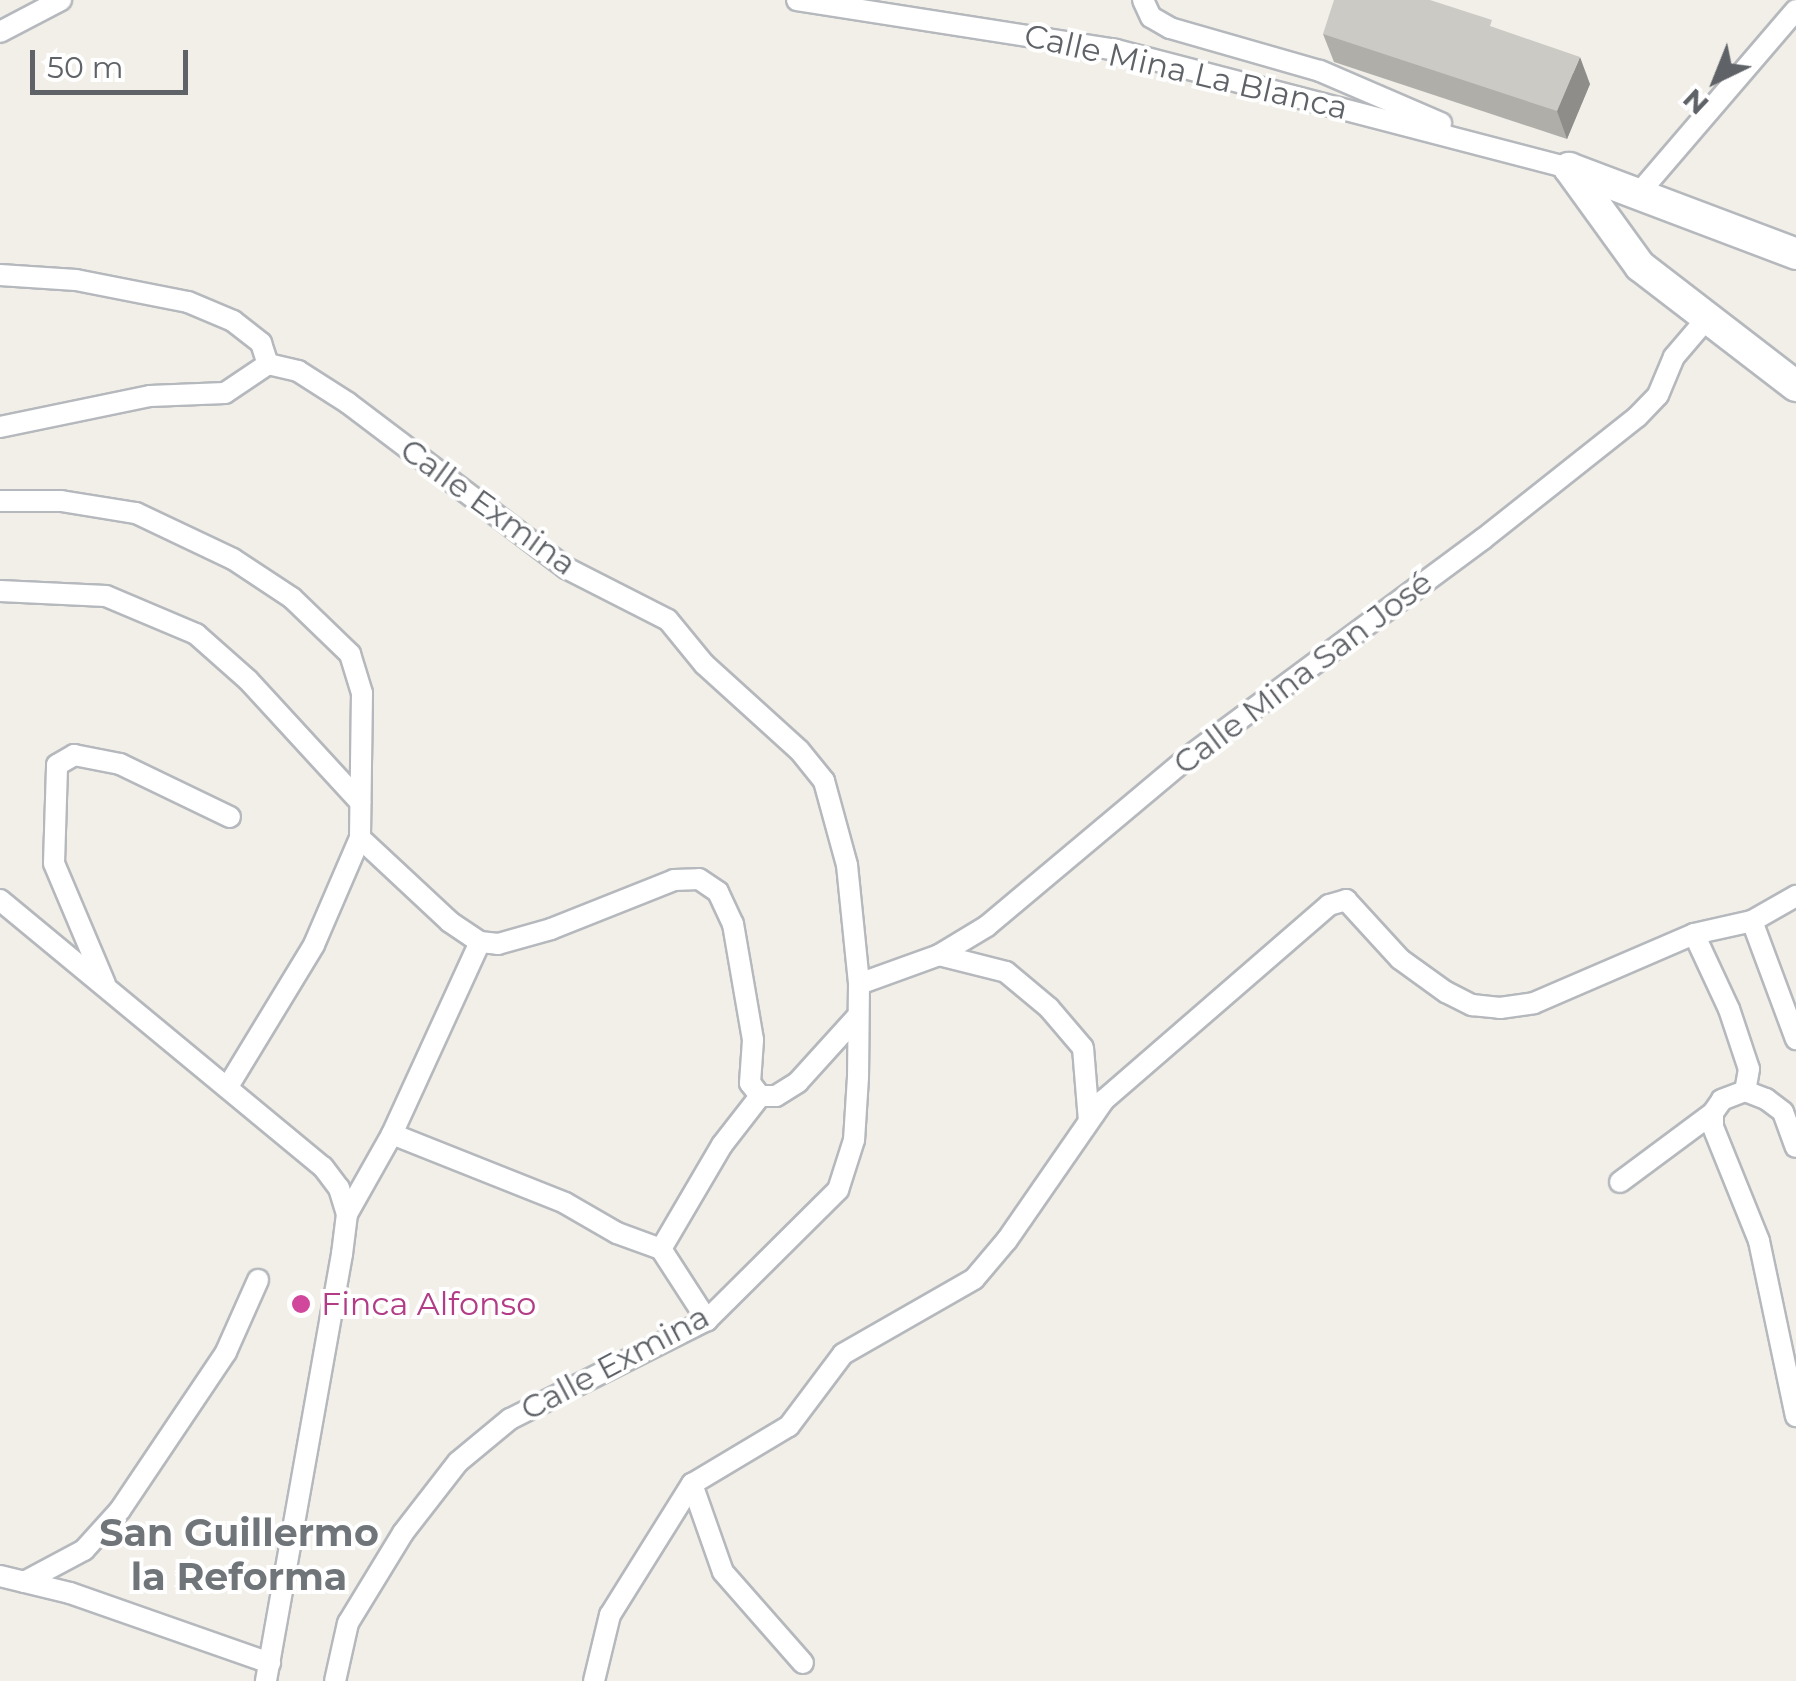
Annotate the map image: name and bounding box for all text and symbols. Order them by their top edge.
street label: Calle Mina La Blanca [1021,16,1351,128]
scale bar [35,30,192,92]
north arrow [1666,30,1766,130]
text: 50 m [47,49,124,86]
text: N [1676,82,1715,122]
street label: Calle Exmina [393,431,583,583]
street label: Calle Mina San José [1166,563,1440,783]
place label: Finca Alfonso [321,1285,536,1323]
marker: Finca Alfonso [290,1293,312,1315]
street label: Calle Exmina [514,1297,716,1429]
district label: San Guillermo la Reforma [99,1510,379,1600]

